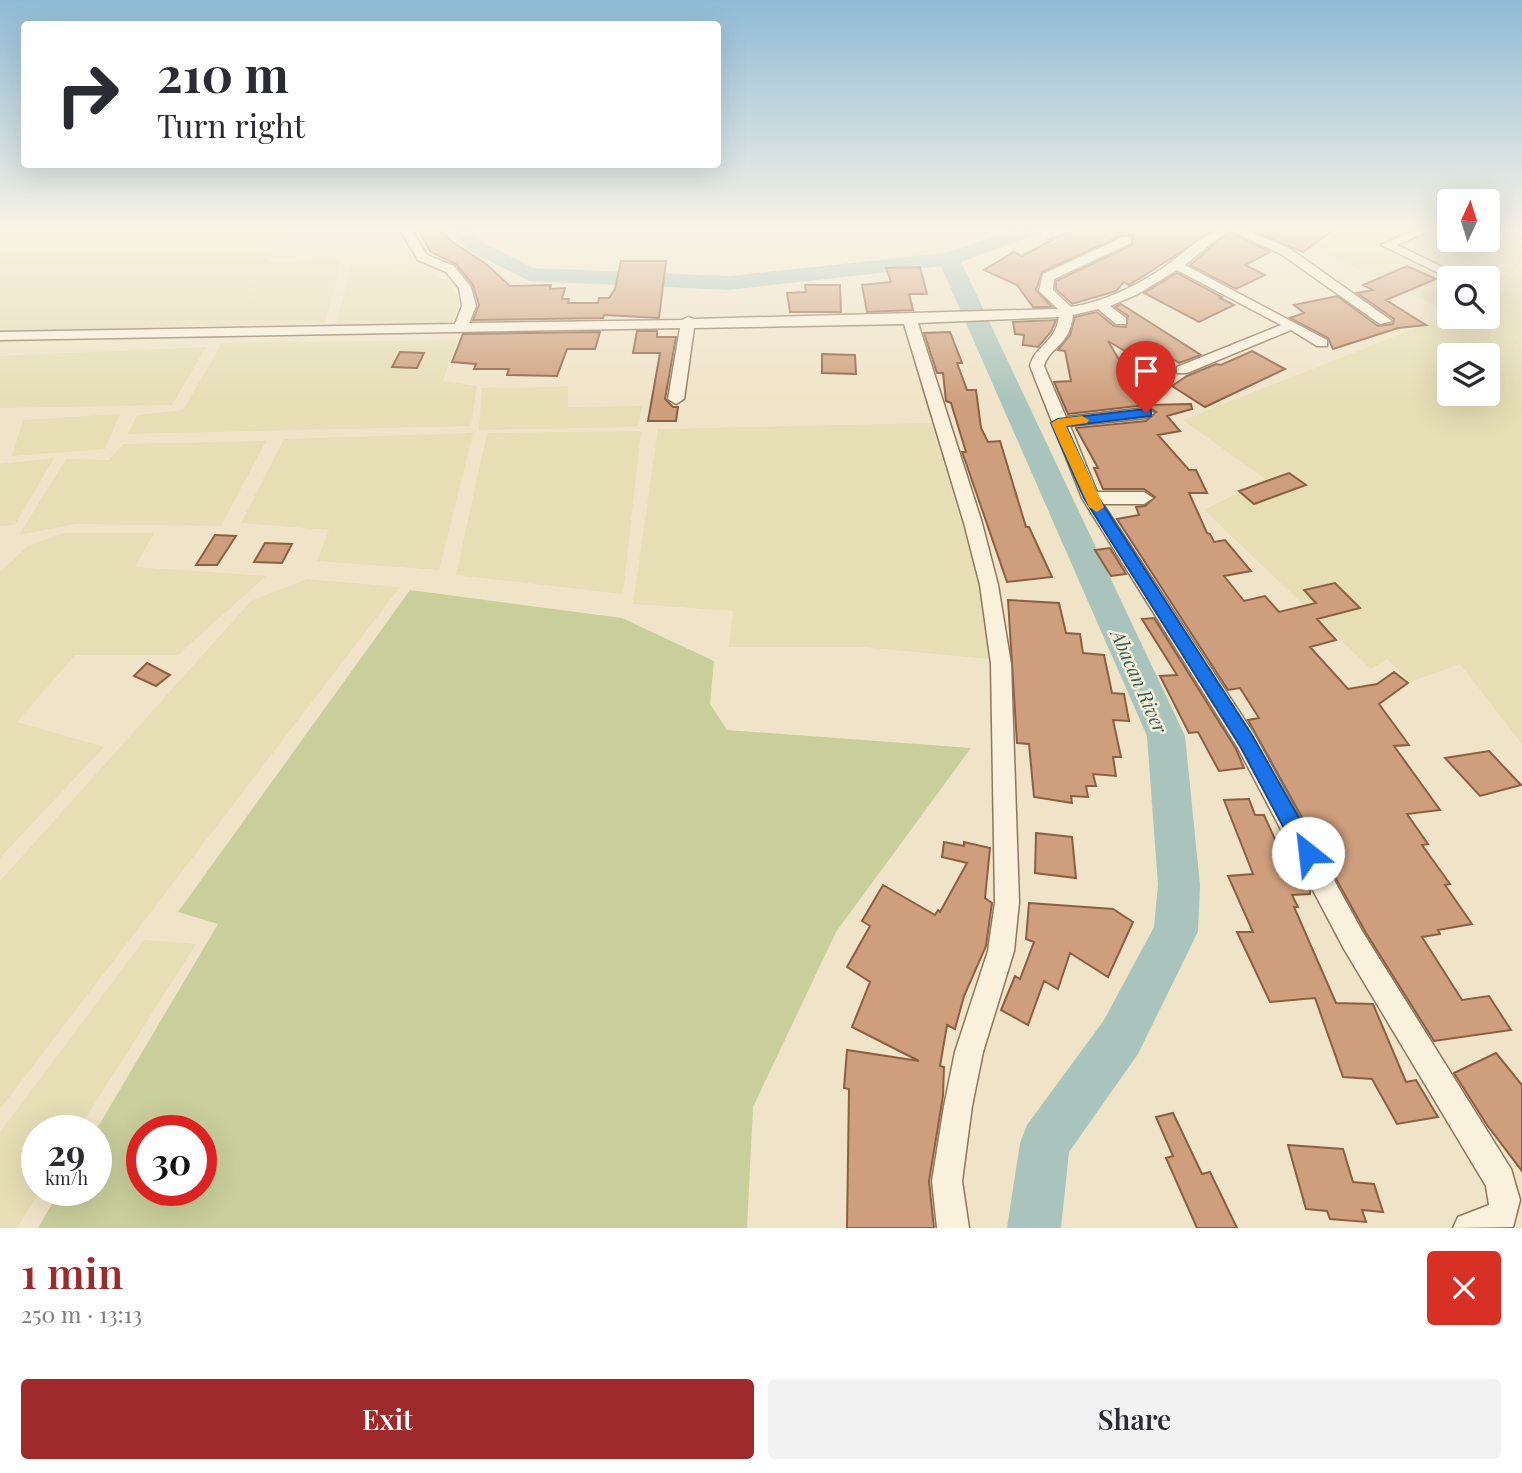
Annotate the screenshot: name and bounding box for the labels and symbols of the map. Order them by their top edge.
north arrow [1437,189,1500,252]
pin [1116,341,1176,413]
water label: Abacan River [1105,624,1175,737]
position arrow [1271,816,1345,890]
speed limit sign: 30 [126,1115,217,1206]

